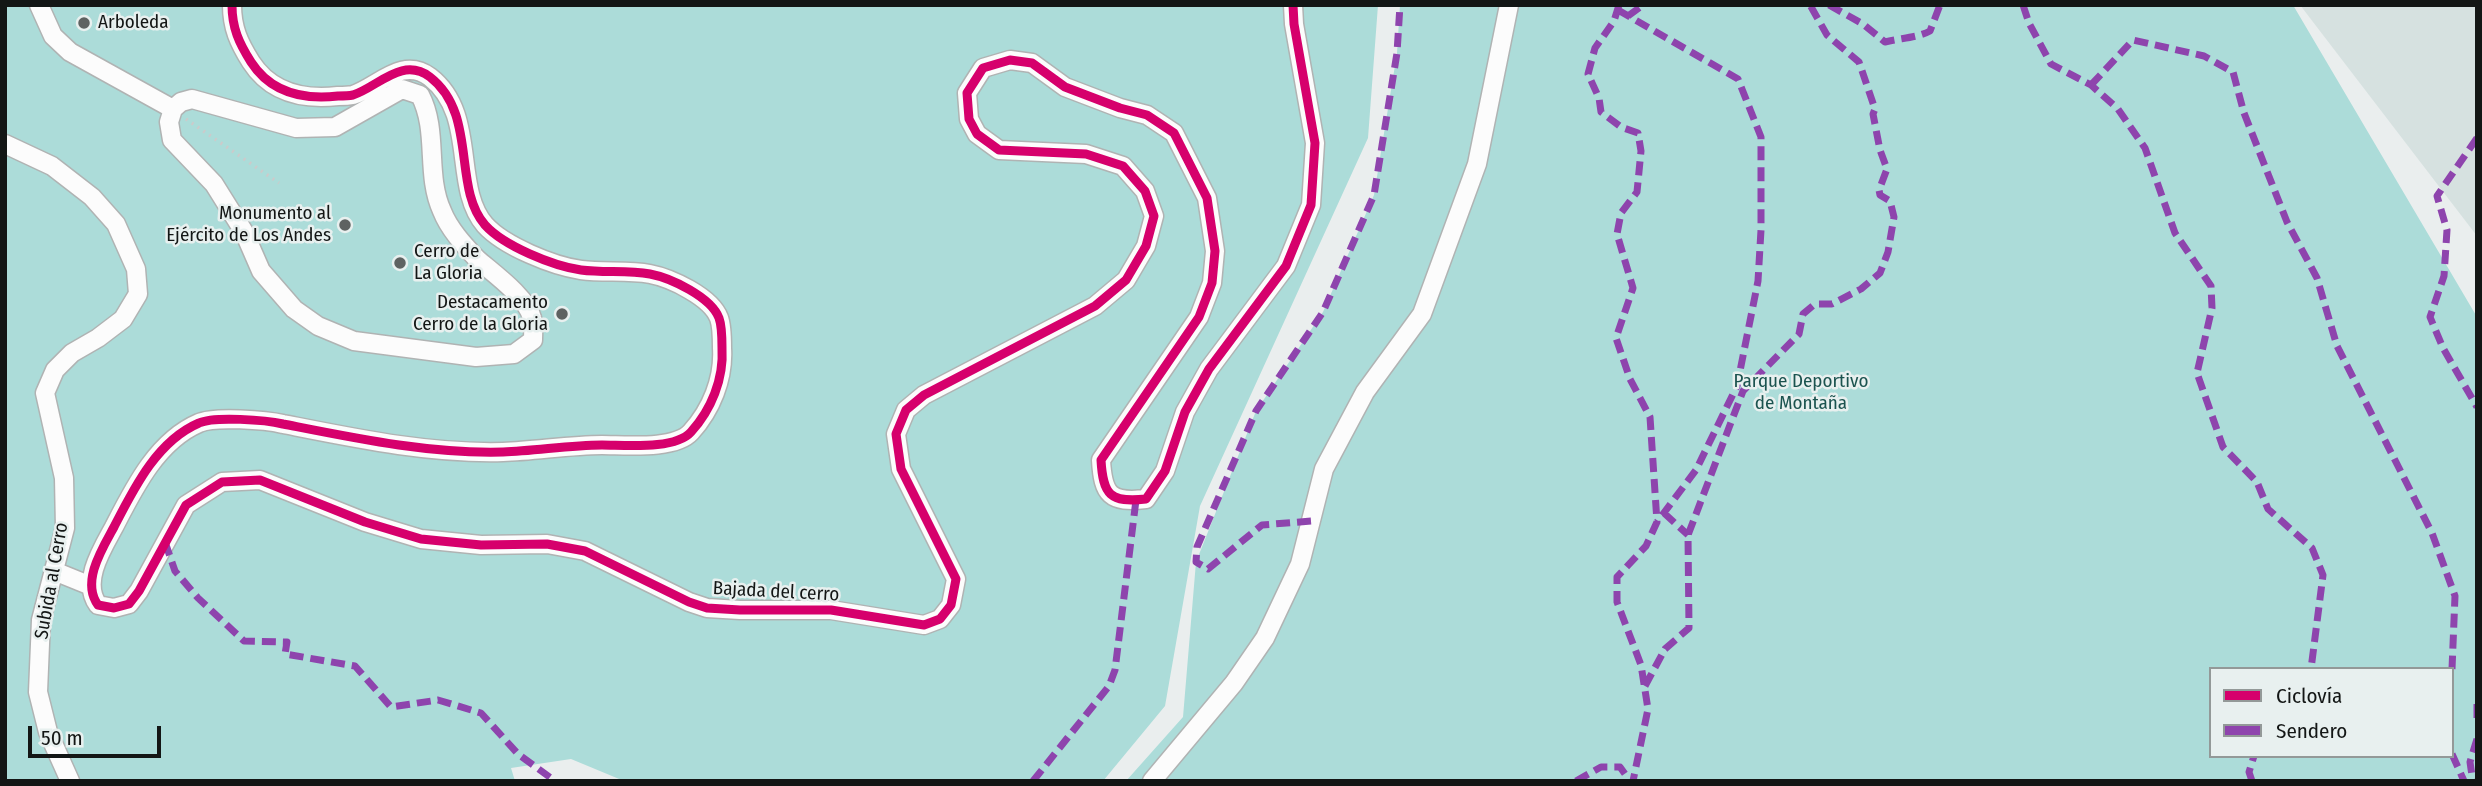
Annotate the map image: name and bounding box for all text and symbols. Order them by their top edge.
place label: Arboleda [98,12,169,34]
marker: Arboleda [76,15,92,31]
place label: Monumento al Ejército de Los Andes [166,203,331,247]
marker: Monumento al Ejército de Los Andes [337,217,353,233]
place label: Cerro de La Gloria [414,241,483,285]
marker: Cerro de La Gloria [392,255,408,271]
place label: Destacamento Cerro de la Gloria [413,292,548,336]
marker: Destacamento Cerro de la Gloria [554,306,570,322]
park label: Parque Deportivo de Montaña [1734,371,1868,415]
street label: Subida al Cerro [31,521,73,641]
street label: Bajada del cerro [712,577,840,607]
legend [2209,667,2454,758]
text: Ciclovía [2276,683,2342,709]
scale bar [32,712,164,756]
text: Sendero [2276,718,2347,744]
text: 50 m [41,725,83,751]

